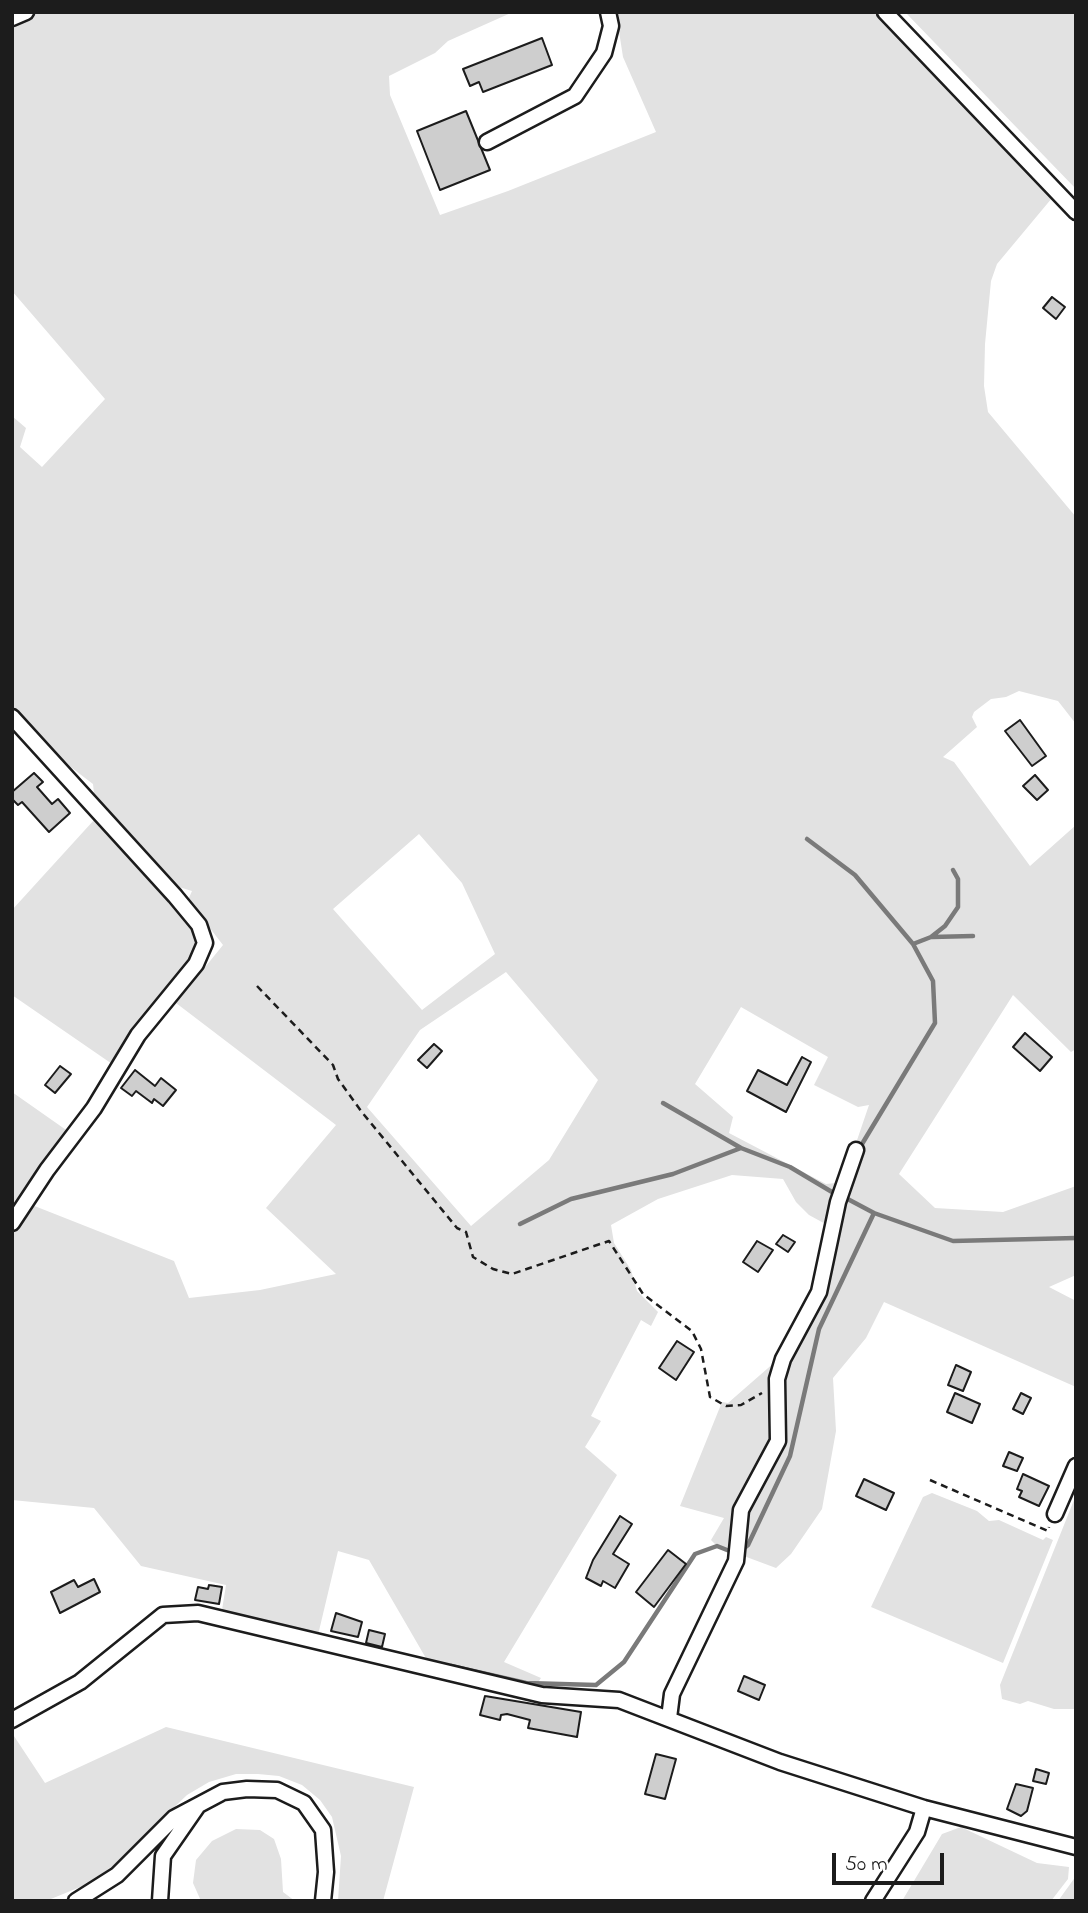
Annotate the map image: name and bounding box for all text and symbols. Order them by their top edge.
scale bar [836,1840,948,1884]
text: 50 m [845,1850,888,1880]

